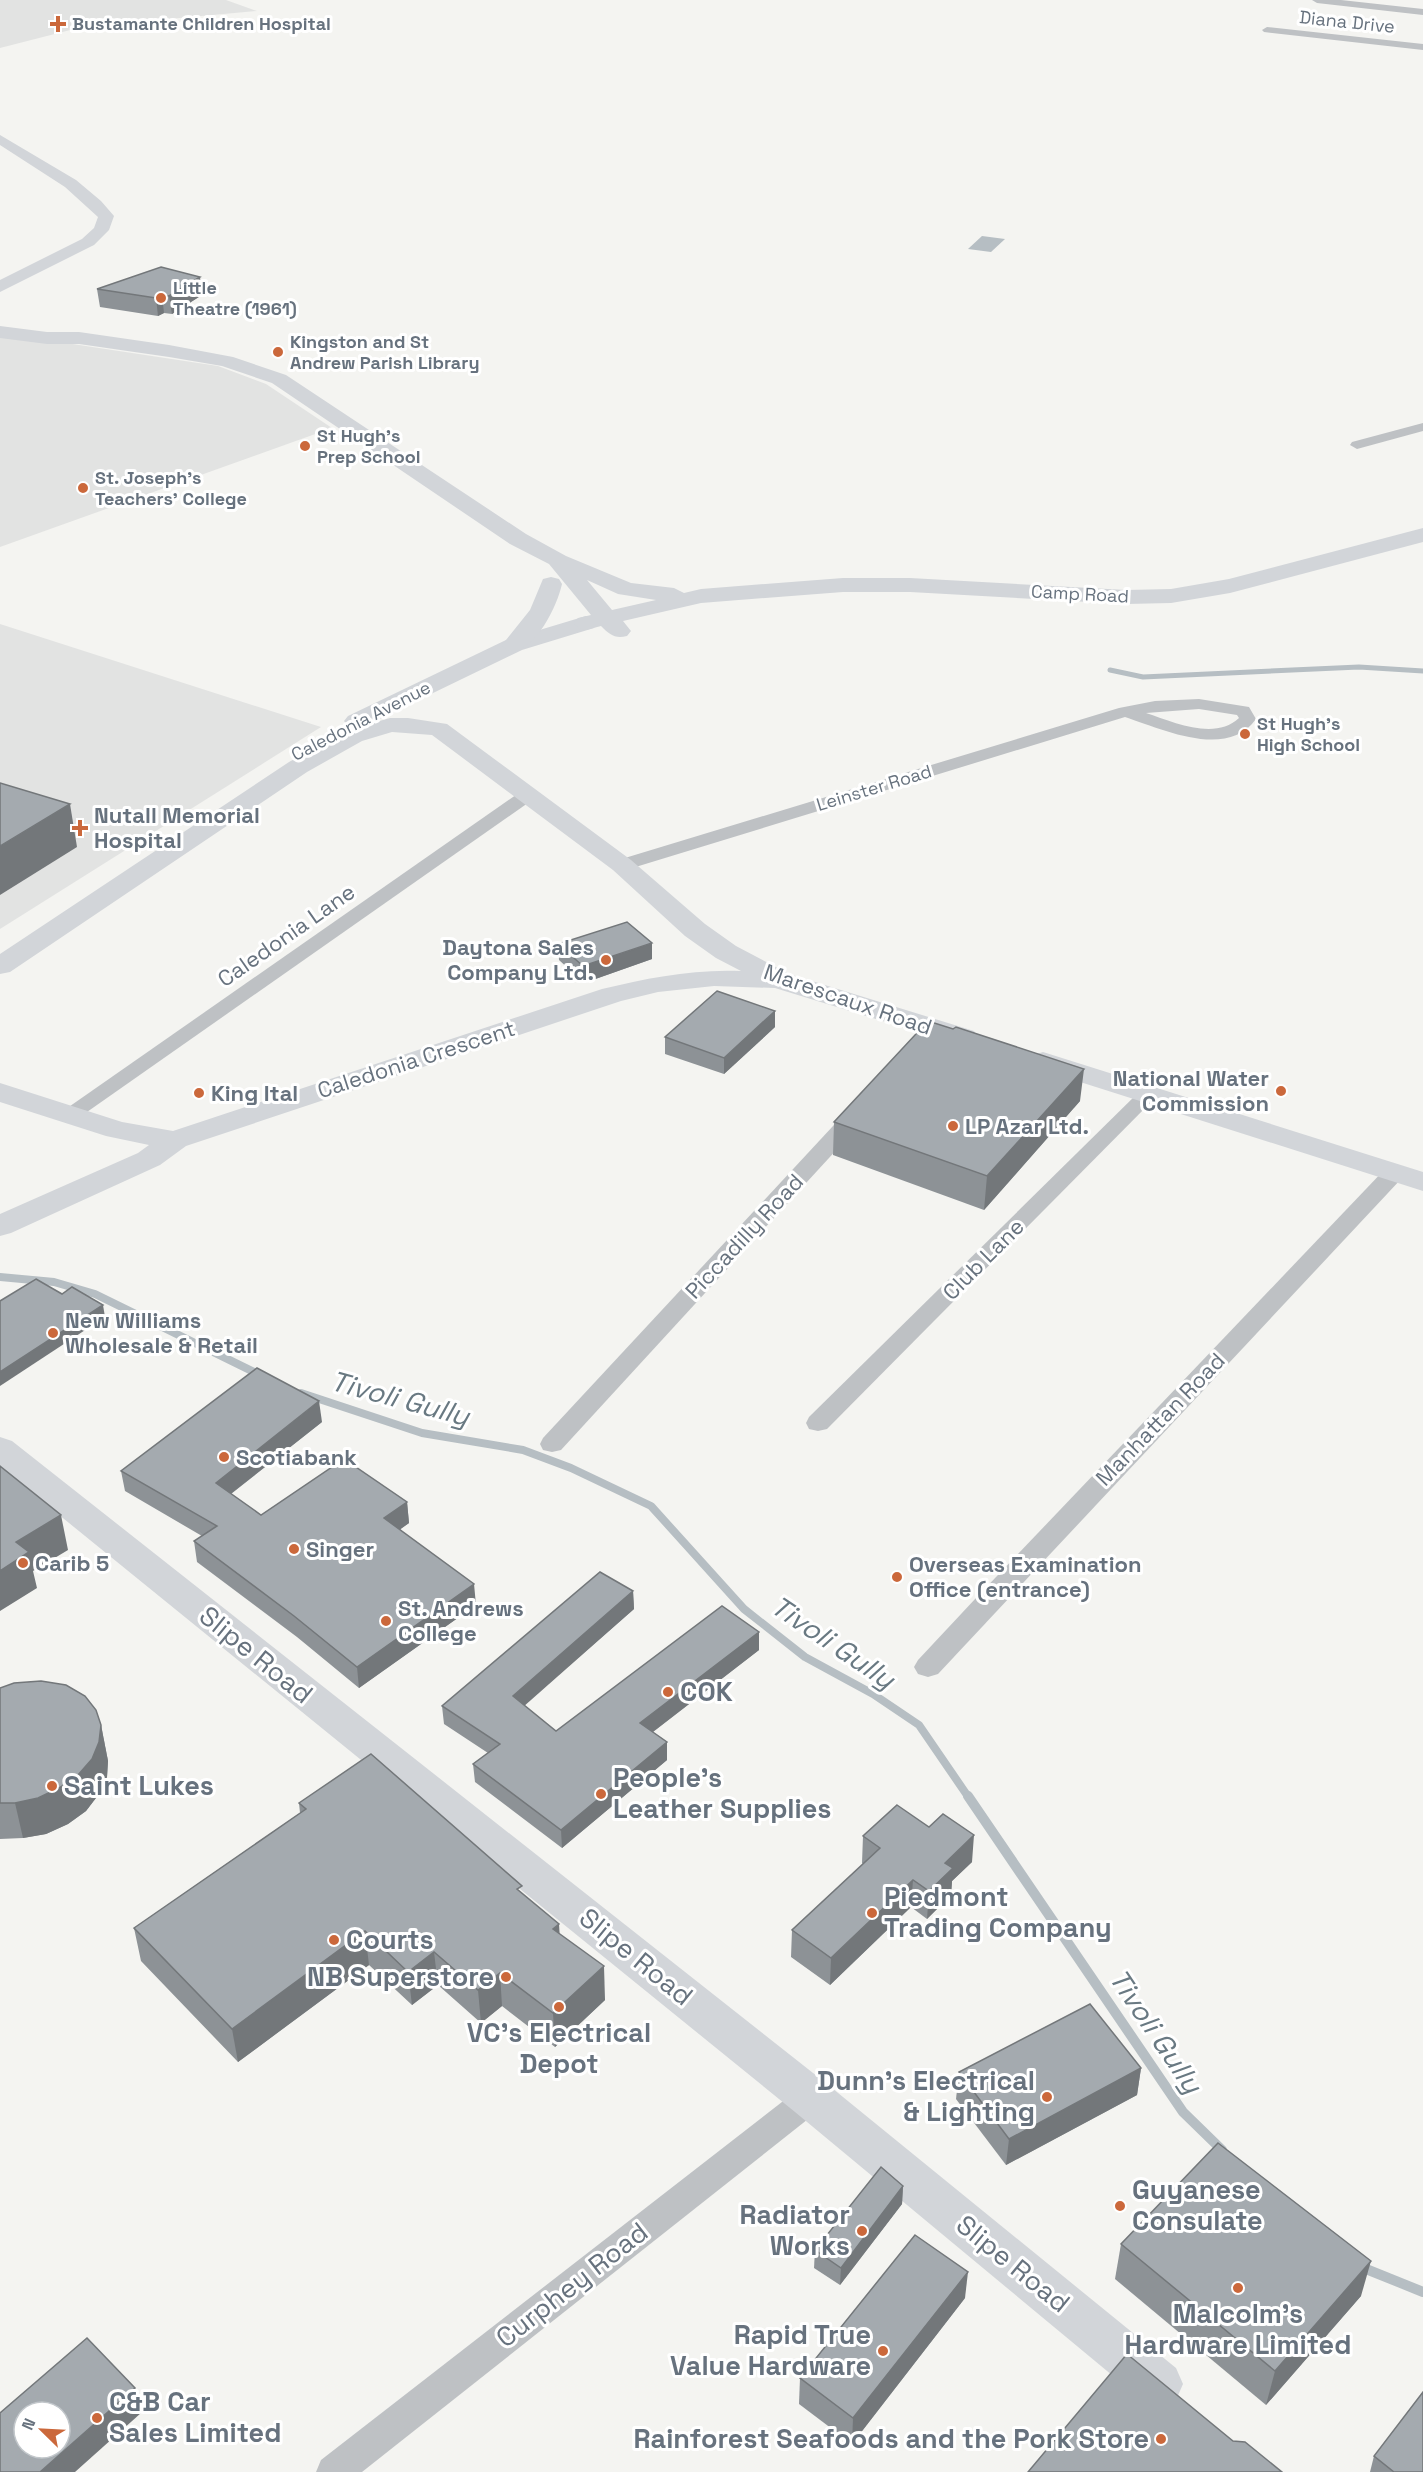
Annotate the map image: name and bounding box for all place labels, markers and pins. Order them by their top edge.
place label: Bustamante Children Hospital [72,12,331,35]
marker: Bustamante Children Hospital [49,15,67,33]
place label: Little Theatre (1961) [173,276,297,320]
marker: Little Theatre (1961) [154,291,168,305]
place label: Kingston and St Andrew Parish Library [290,330,480,374]
marker: Kingston and St Andrew Parish Library [271,345,285,359]
place label: St Hugh's Prep School [317,424,420,468]
marker: St Hugh's Prep School [298,439,312,453]
place label: St. Joseph's Teachers' College [95,466,247,510]
marker: St. Joseph's Teachers' College [76,481,90,495]
place label: St Hugh's High School [1257,712,1360,756]
marker: St Hugh's High School [1238,727,1252,741]
place label: Nutall Memorial Hospital [94,801,260,854]
marker: Nutall Memorial Hospital [71,819,89,837]
place label: Daytona Sales Company Ltd. [442,933,594,986]
marker: Daytona Sales Company Ltd. [599,953,613,967]
place label: National Water Commission [1113,1064,1269,1117]
place label: King Ital [211,1079,298,1107]
marker: National Water Commission [1274,1084,1288,1098]
marker: King Ital [192,1086,206,1100]
place label: LP Azar Ltd. [965,1112,1089,1140]
marker: LP Azar Ltd. [946,1119,960,1133]
place label: New Williams Wholesale & Retail [65,1306,258,1359]
marker: New Williams Wholesale & Retail [46,1326,60,1340]
place label: Scotiabank [236,1443,357,1471]
marker: Scotiabank [217,1450,231,1464]
place label: Singer [306,1535,374,1563]
marker: Singer [287,1542,301,1556]
place label: Carib 5 [35,1549,109,1577]
place label: Overseas Examination Office (entrance) [909,1550,1142,1603]
marker: Carib 5 [16,1556,30,1570]
marker: Overseas Examination Office (entrance) [890,1570,904,1584]
place label: St. Andrews College [398,1594,524,1647]
marker: St. Andrews College [379,1614,393,1628]
place label: COK [680,1674,733,1709]
marker: COK [661,1685,675,1699]
place label: People's Leather Supplies [613,1760,831,1826]
place label: Saint Lukes [64,1768,214,1803]
marker: Saint Lukes [45,1779,59,1793]
marker: People's Leather Supplies [594,1787,608,1801]
place label: Piedmont Trading Company [884,1879,1112,1945]
marker: Piedmont Trading Company [865,1906,879,1920]
place label: Courts [346,1922,434,1957]
marker: Courts [327,1933,341,1947]
place label: NB Superstore [307,1959,494,1994]
marker: NB Superstore [499,1970,513,1984]
marker: VC's Electrical Depot [552,2000,566,2014]
place label: VC's Electrical Depot [467,2015,651,2081]
place label: Dunn's Electrical & Lighting [817,2063,1035,2129]
marker: Dunn's Electrical & Lighting [1040,2090,1054,2104]
place label: Guyanese Consulate [1132,2172,1263,2238]
place label: Radiator Works [740,2197,850,2263]
marker: Guyanese Consulate [1113,2199,1127,2213]
marker: Radiator Works [855,2224,869,2238]
marker: Malcolm's Hardware Limited [1231,2281,1245,2295]
place label: Malcolm's Hardware Limited [1125,2296,1351,2362]
place label: Rapid True Value Hardware [670,2317,871,2383]
marker: Rapid True Value Hardware [876,2344,890,2358]
place label: C&B Car Sales Limited [109,2384,281,2450]
marker: C&B Car Sales Limited [90,2411,104,2425]
place label: Rainforest Seafoods and the Pork Store [634,2421,1149,2456]
marker: Rainforest Seafoods and the Pork Store [1154,2432,1168,2446]

